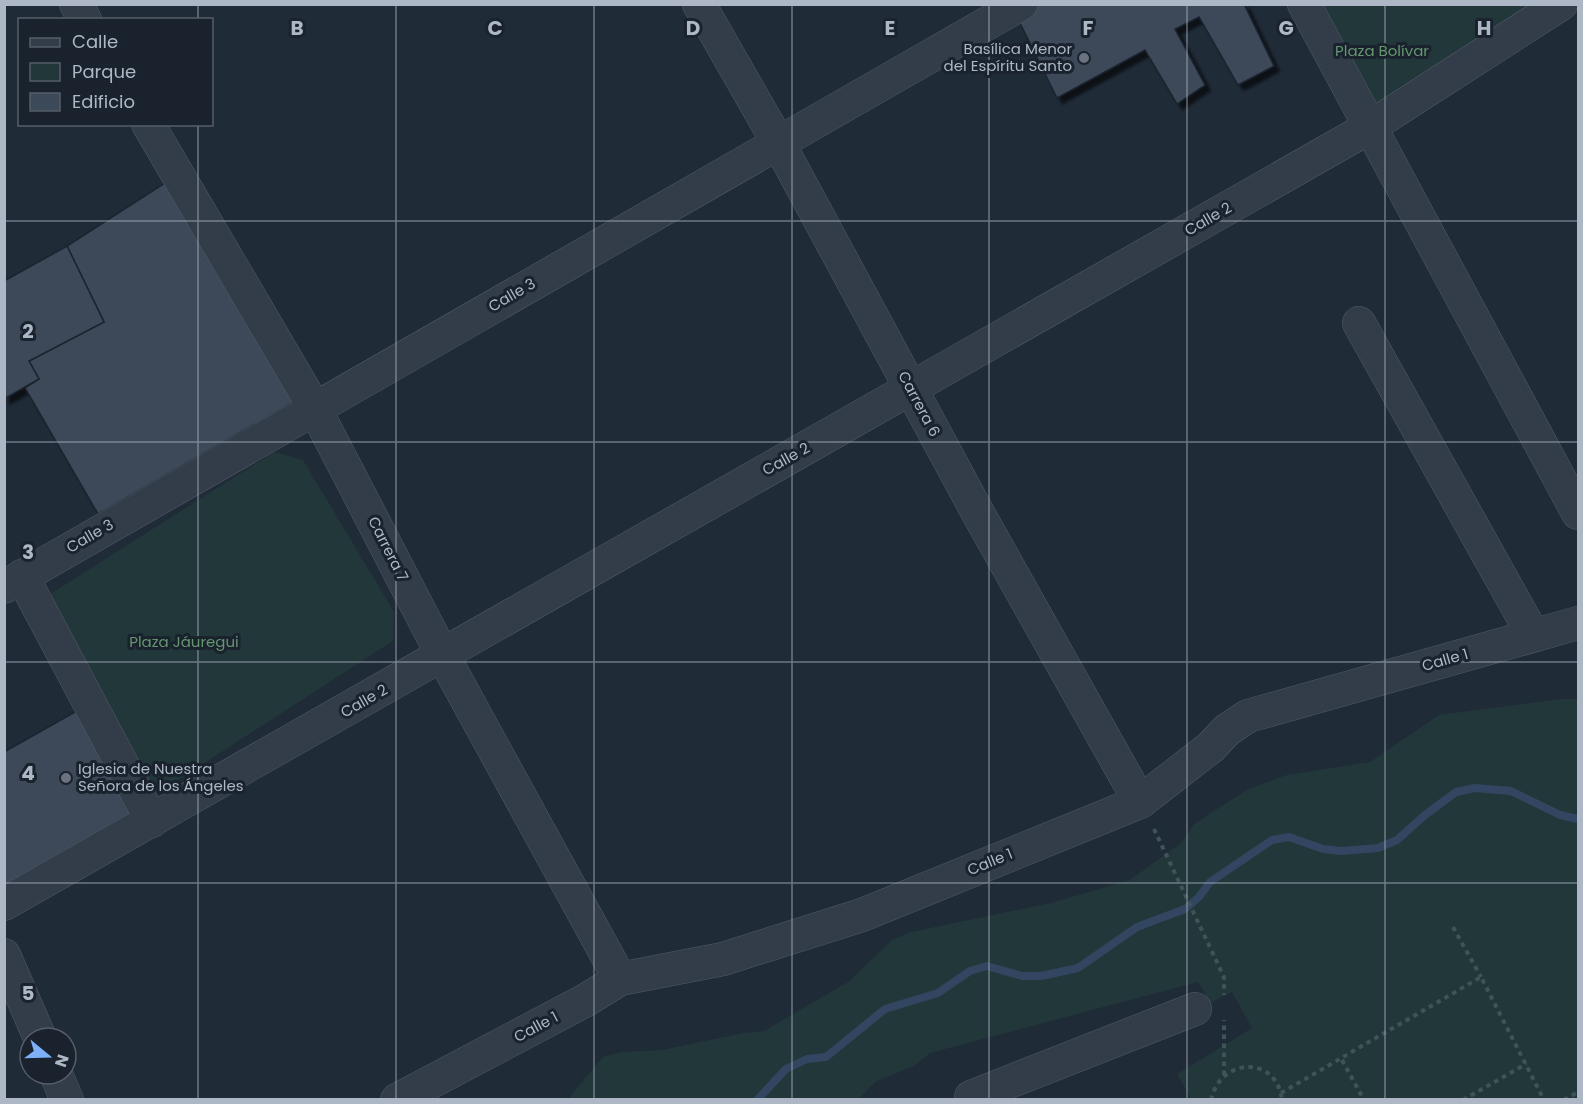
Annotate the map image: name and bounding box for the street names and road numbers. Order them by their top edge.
street label: Calle 2 [1180,197,1235,240]
street label: Calle 3 [484,273,539,316]
street label: Carrera 6 [893,367,945,440]
street label: Calle 2 [758,437,813,480]
street label: Carrera 7 [363,513,414,585]
street label: Calle 3 [62,514,117,557]
street label: Calle 1 [1419,643,1470,676]
street label: Calle 2 [336,679,391,722]
street label: Calle 1 [964,843,1016,880]
street label: Calle 1 [510,1006,562,1047]

